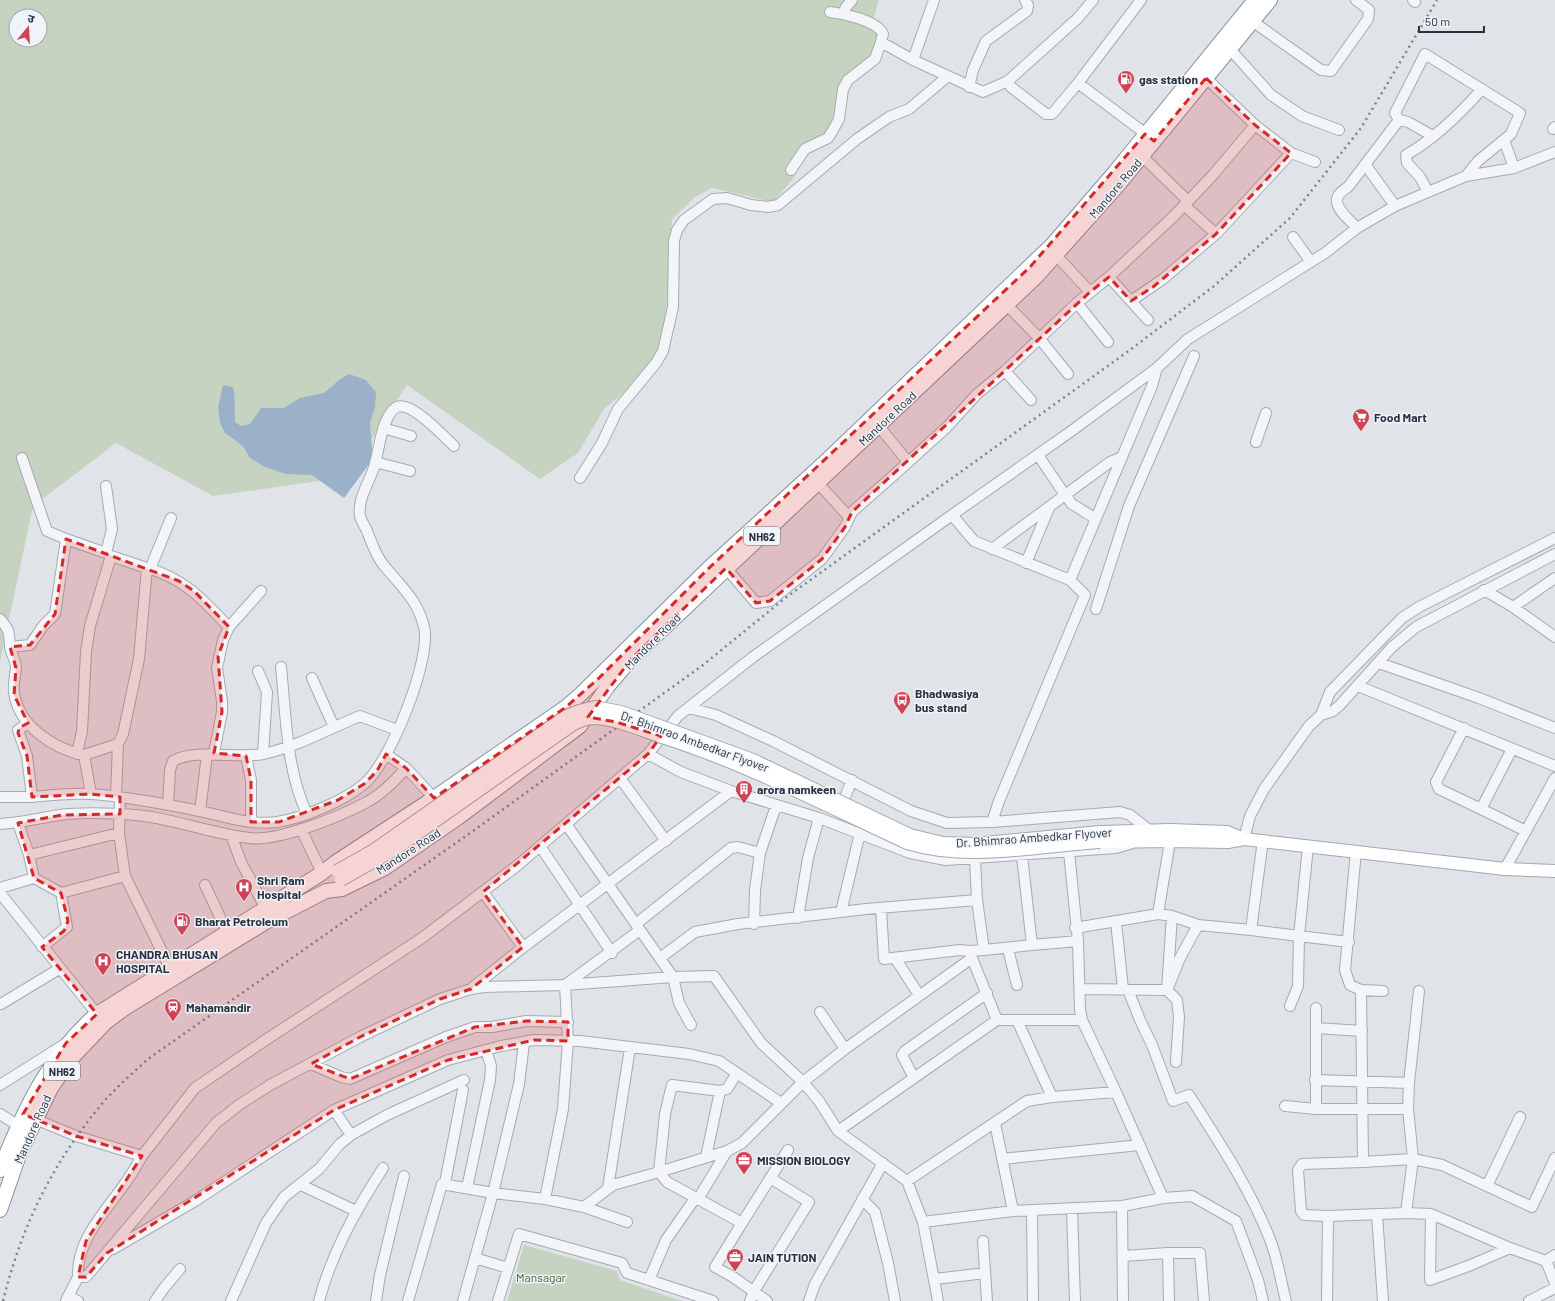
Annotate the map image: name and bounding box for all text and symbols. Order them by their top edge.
north arrow [8,8,48,48]
scale bar [1419,8,1484,34]
text: उ [26,11,37,25]
text: 50 m [1425,14,1450,28]
fuel station icon: gas station [1116,69,1136,94]
place label: gas station [1139,72,1198,86]
street label: Mandore Road [1086,155,1144,221]
street label: Mandore Road [855,388,919,448]
supermarket icon: Food Mart [1351,407,1371,432]
place label: Food Mart [1374,410,1427,424]
road number: NH62 [744,527,780,545]
street label: Mandore Road [621,610,683,672]
place label: Bhadwasiya bus stand [915,686,979,714]
bus stop icon: Bhadwasiya bus stand [892,690,912,715]
street label: Dr. Bhimrao Ambedkar Flyover [619,708,771,775]
building icon: arora namkeen [734,779,754,804]
place label: arora namkeen [757,782,836,796]
street label: Mandore Road [373,825,443,877]
street label: Dr. Bhimrao Ambedkar Flyover [956,825,1113,849]
place label: Shri Ram Hospital [257,873,304,901]
hospital icon: Shri Ram Hospital [234,877,254,902]
fuel station icon: Bharat Petroleum [172,911,192,936]
place label: Bharat Petroleum [195,914,288,928]
place label: CHANDRA BHUSAN HOSPITAL [116,947,218,975]
hospital icon: CHANDRA BHUSAN HOSPITAL [93,951,113,976]
station icon: Mahamandir [163,997,183,1022]
place label: Mahamandir [186,1000,252,1014]
road number: NH62 [44,1062,80,1080]
street label: Mandore Road [11,1092,53,1166]
office icon: MISSION BIOLOGY [734,1150,754,1175]
place label: MISSION BIOLOGY [757,1153,851,1167]
office icon: JAIN TUTION [725,1247,745,1272]
place label: JAIN TUTION [748,1250,817,1264]
park label: Mansagar [516,1270,567,1284]

